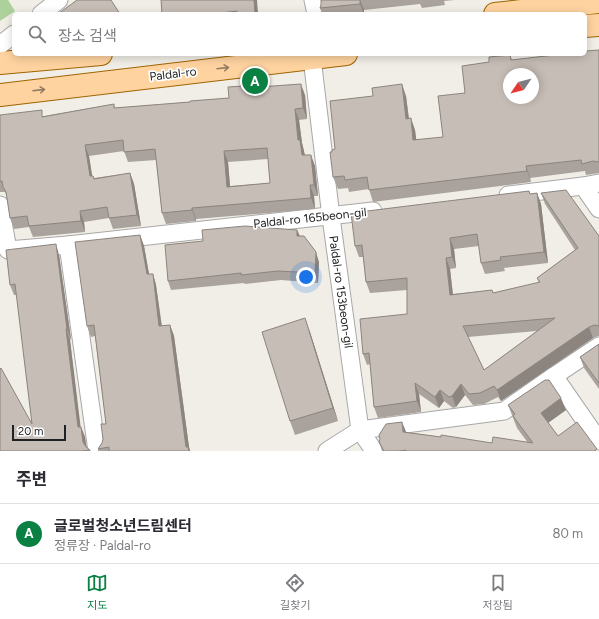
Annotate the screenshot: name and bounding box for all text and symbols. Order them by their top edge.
search box [12,12,587,56]
icon: search [26,23,48,45]
text: 장소 검색 [58,27,117,45]
street label: Paldal-ro [149,64,197,84]
one-way arrow [217,65,230,72]
pin: A [242,66,268,96]
north arrow [503,68,539,104]
one-way arrow [32,86,45,94]
street label: Paldal-ro 165beon-gil [253,205,367,231]
street label: Paldal-ro 153beon-gil [326,235,356,349]
your location [296,267,316,287]
scale bar [12,423,66,442]
text: 20 m [18,425,43,438]
text: 주변 [16,469,47,489]
text: 글로벌청소년드림센터 [54,517,192,535]
text: A [24,526,34,541]
text: 80 m [552,526,583,541]
text: 정류장 · Paldal-ro [54,538,151,553]
tab: 지도 [86,572,108,612]
tab: 길찾기 [280,572,310,612]
tab: 저장됨 [483,572,513,612]

